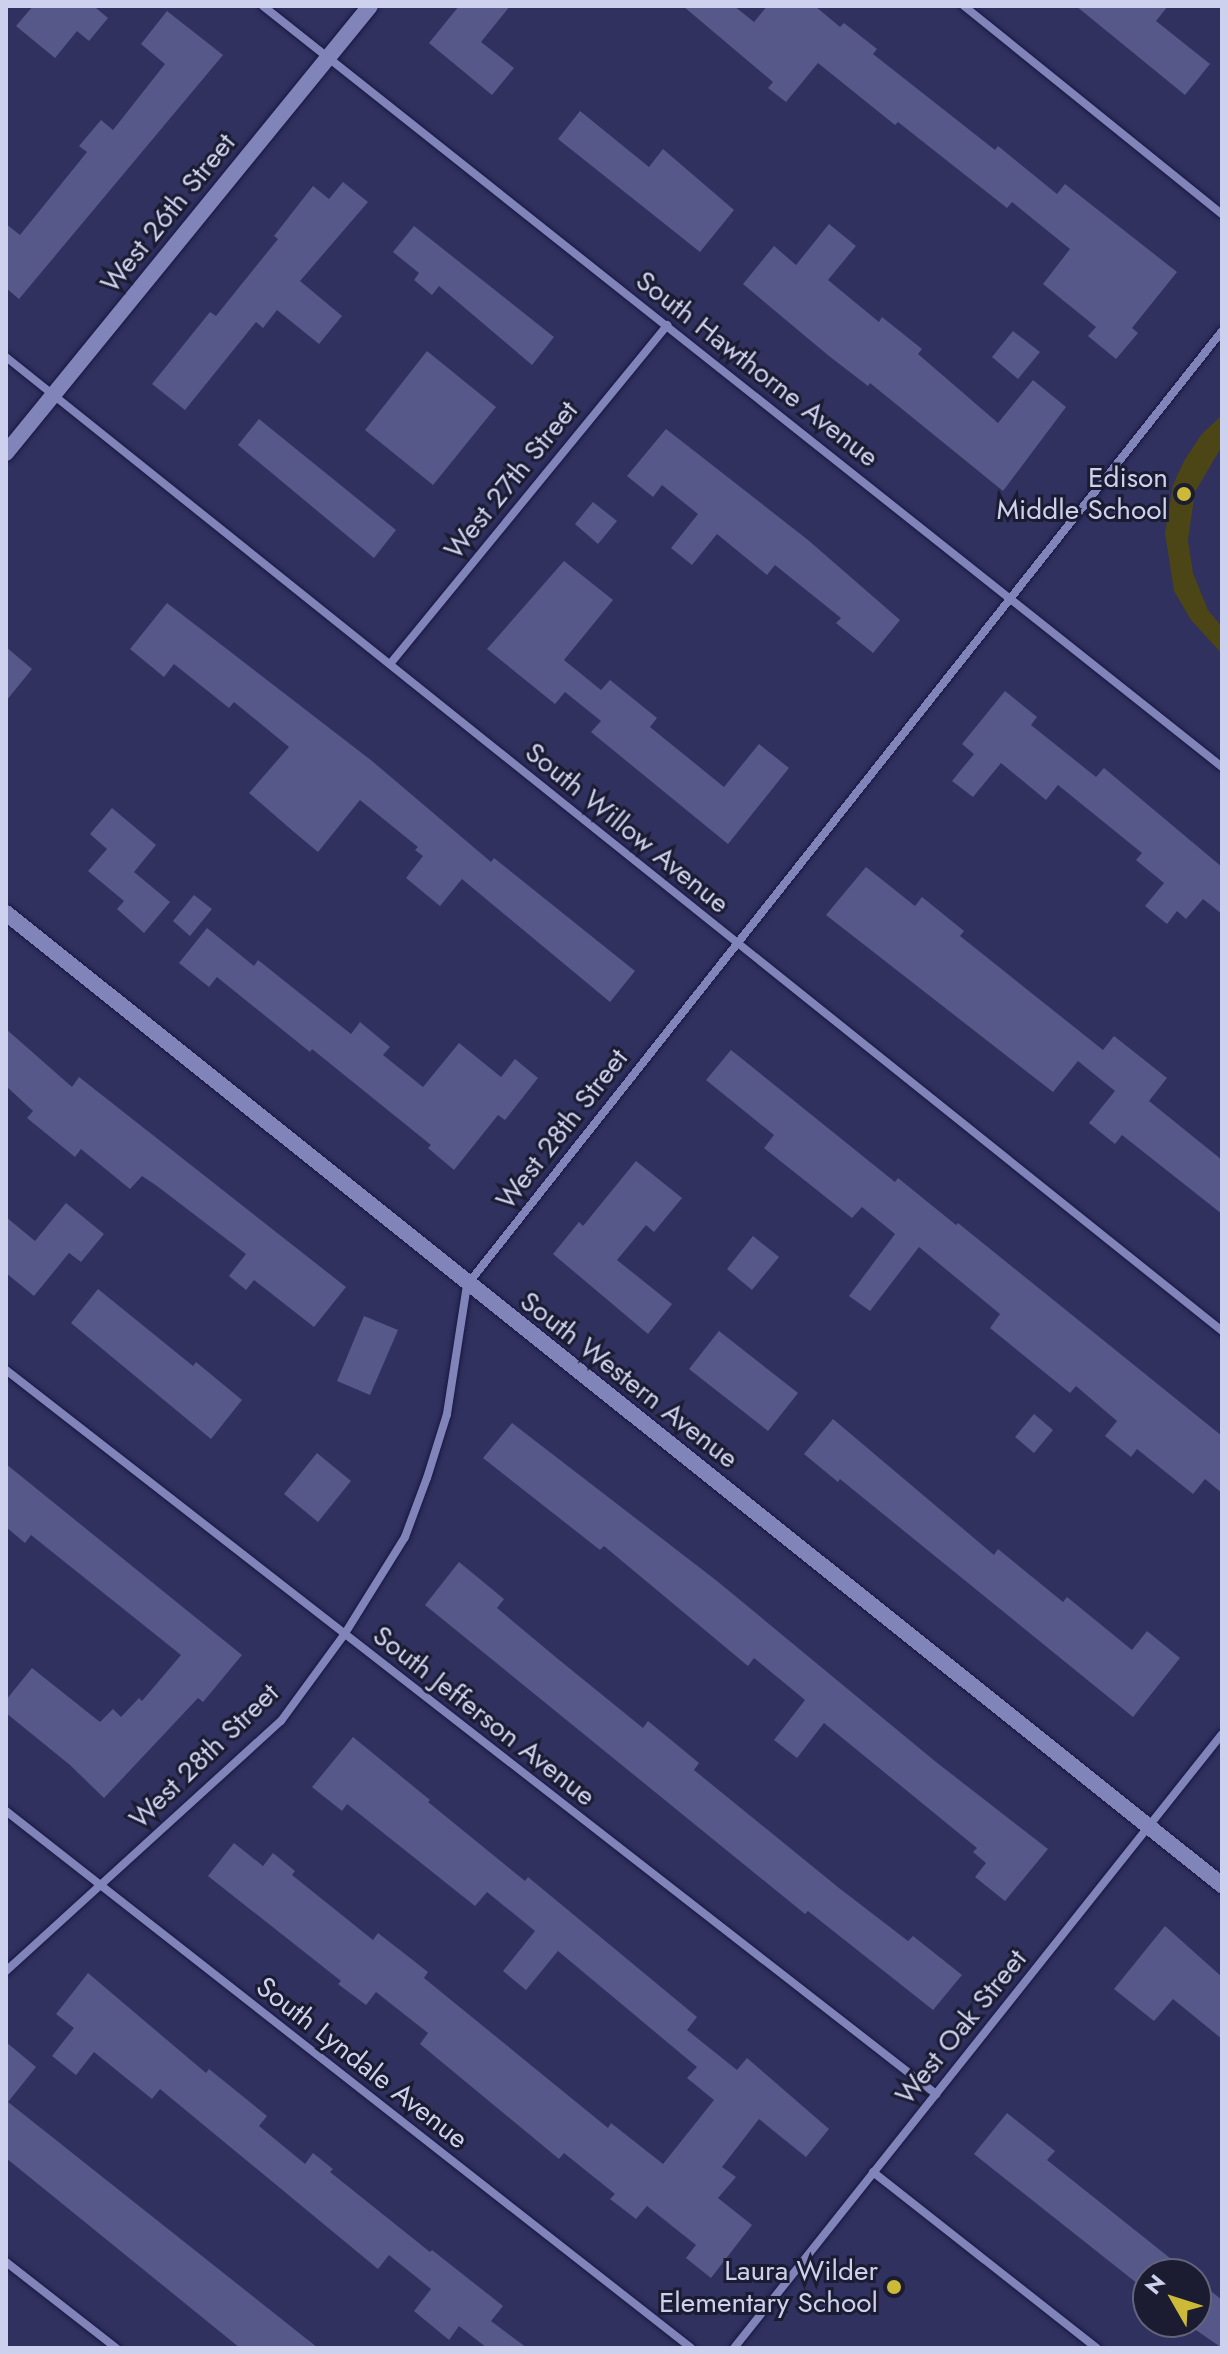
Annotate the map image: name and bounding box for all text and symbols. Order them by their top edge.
street label: West 26th Street [94,127,242,299]
street label: South Hawthorne Avenue [629,264,885,474]
street label: West 27th Street [437,394,585,566]
place label: Edison Middle School [996,461,1168,527]
marker: Edison Middle School [1175,485,1193,503]
street label: South Willow Avenue [518,735,736,921]
street label: West 28th Street [489,1042,635,1216]
street label: South Western Avenue [513,1284,745,1476]
street label: South Jefferson Avenue [366,1619,602,1813]
street label: West 28th Street [122,1676,286,1836]
street label: West Oak Street [888,1943,1034,2111]
street label: South Lyndale Avenue [249,1970,475,2156]
place label: Laura Wilder Elementary School [659,2254,878,2320]
north arrow [1132,2258,1212,2338]
text: N [1137,2267,1173,2301]
marker: Laura Wilder Elementary School [885,2278,903,2296]

